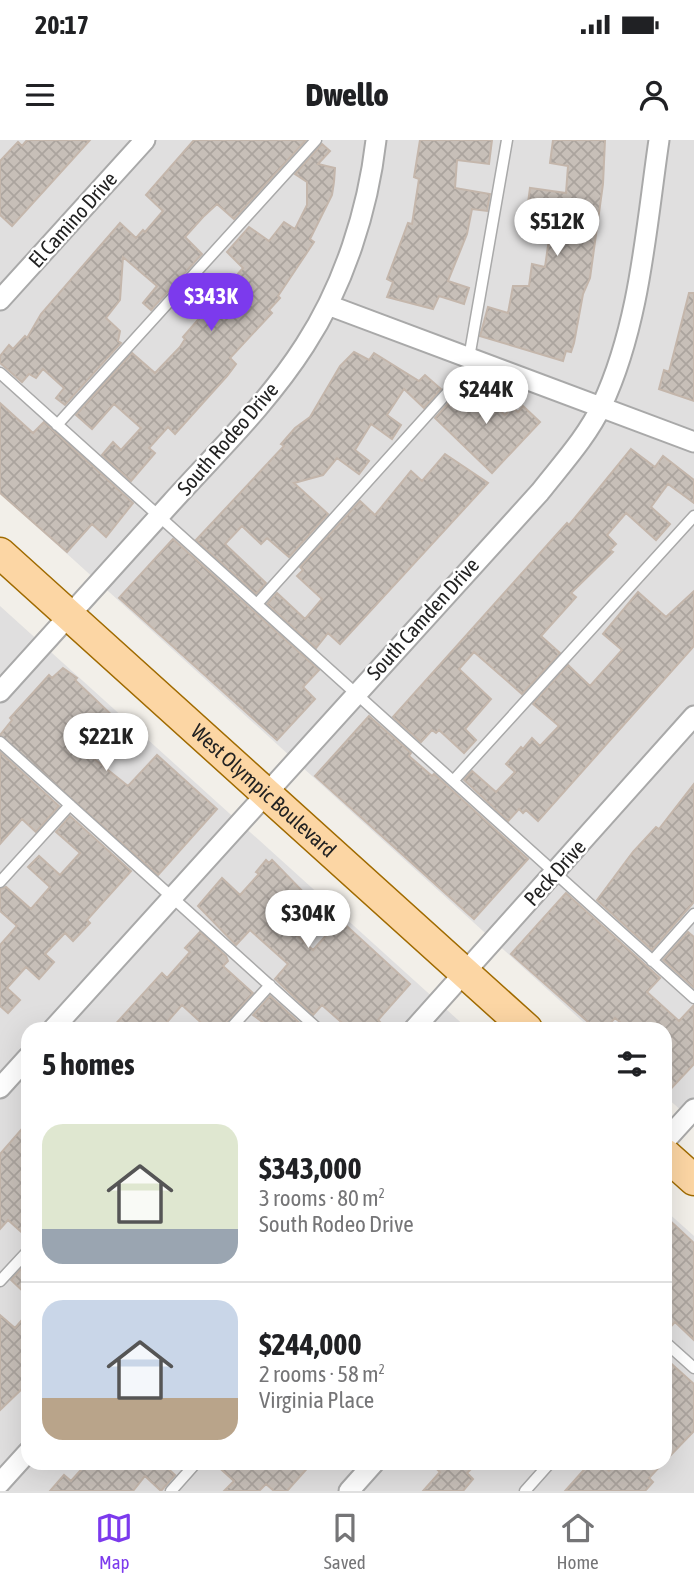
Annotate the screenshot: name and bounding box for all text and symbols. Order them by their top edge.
text: 20:17 [35,10,89,40]
icon: menu [21,76,59,114]
text: Dwello [306,76,388,113]
icon: person [635,76,673,114]
street label: El Camino Drive [23,167,121,272]
pin: $512K [508,198,606,258]
text: $512K [530,208,584,234]
pin: $343K [162,274,260,333]
text: $343K [184,283,238,309]
pin: $244K [437,366,535,426]
text: $244K [459,376,513,402]
street label: South Rodeo Drive [172,377,283,500]
street label: South Camden Drive [361,552,483,684]
pin: $221K [57,714,155,773]
street label: West Olympic Boulevard [187,719,341,862]
text: $221K [79,723,133,749]
street label: Peck Drive [519,835,590,910]
pin: $304K [259,890,357,950]
text: $304K [281,900,335,926]
icon: filters [613,1045,651,1083]
text: 5 homes [42,1047,135,1081]
text: $343,000 [259,1151,362,1185]
icon: home [98,1152,182,1236]
text: 3 rooms · 80 m² [259,1185,385,1211]
text: South Rodeo Drive [259,1211,414,1237]
text: $244,000 [259,1327,362,1361]
icon: home [98,1328,182,1412]
text: 2 rooms · 58 m² [259,1361,385,1387]
text: Virginia Place [259,1387,374,1413]
tab: Map [95,1509,133,1573]
tab: Saved [324,1509,366,1573]
tab: Home [556,1509,599,1573]

